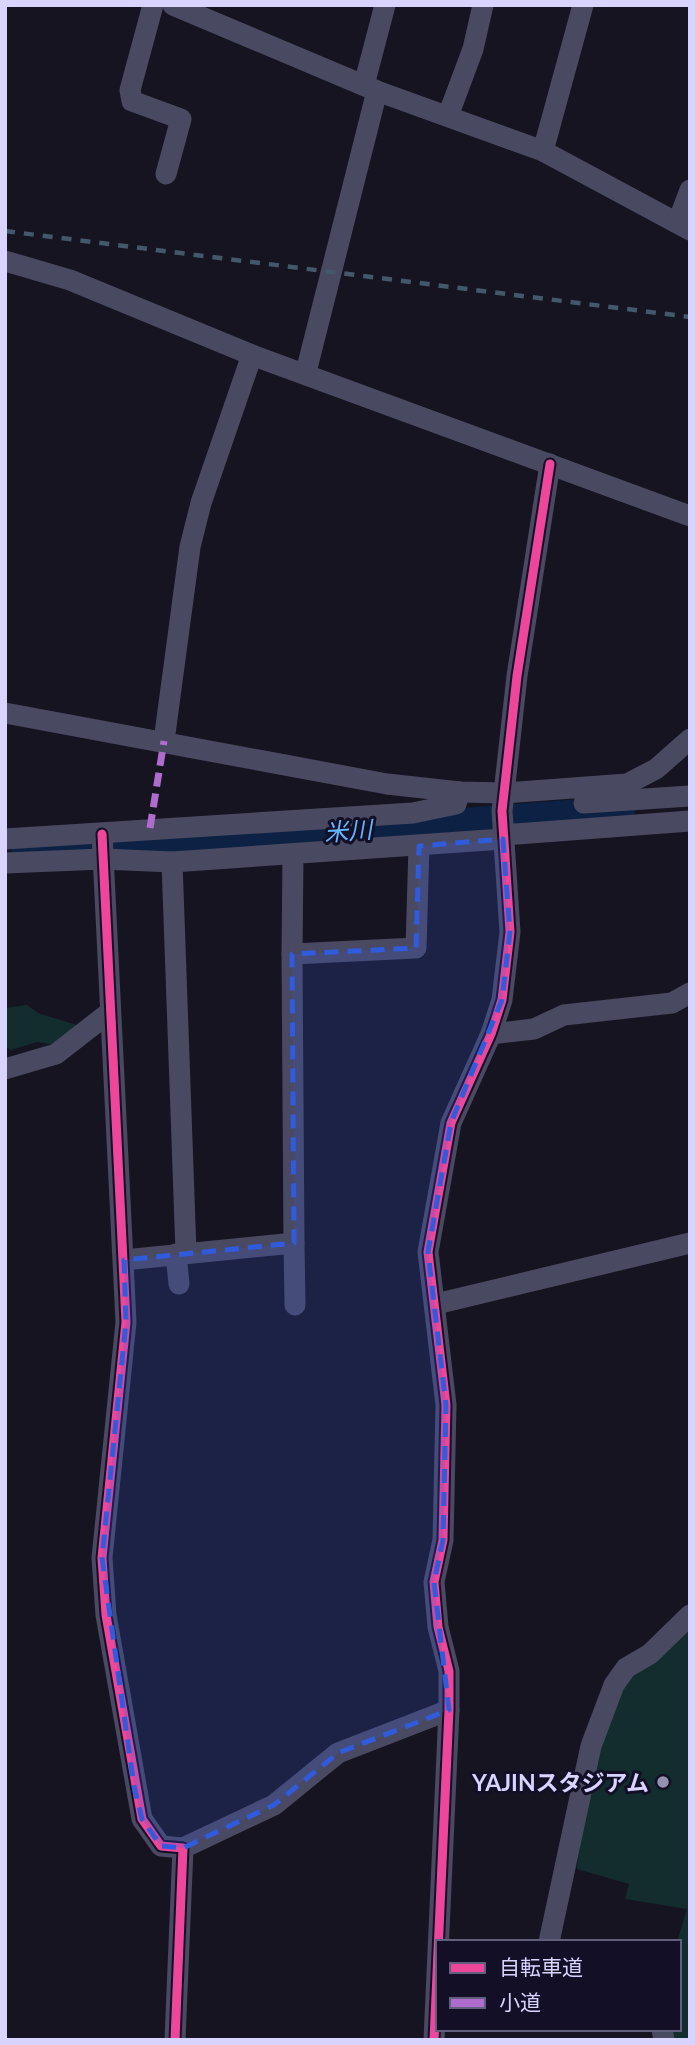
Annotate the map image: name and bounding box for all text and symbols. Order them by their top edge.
water label: 米川 [323,814,376,846]
place label: YAJINスタジアム [471,1768,649,1796]
marker: YAJINスタジアム [655,1774,671,1790]
legend [436,1940,681,2031]
text: 自転車道 [499,1954,583,1979]
text: 小道 [499,1989,541,2014]

